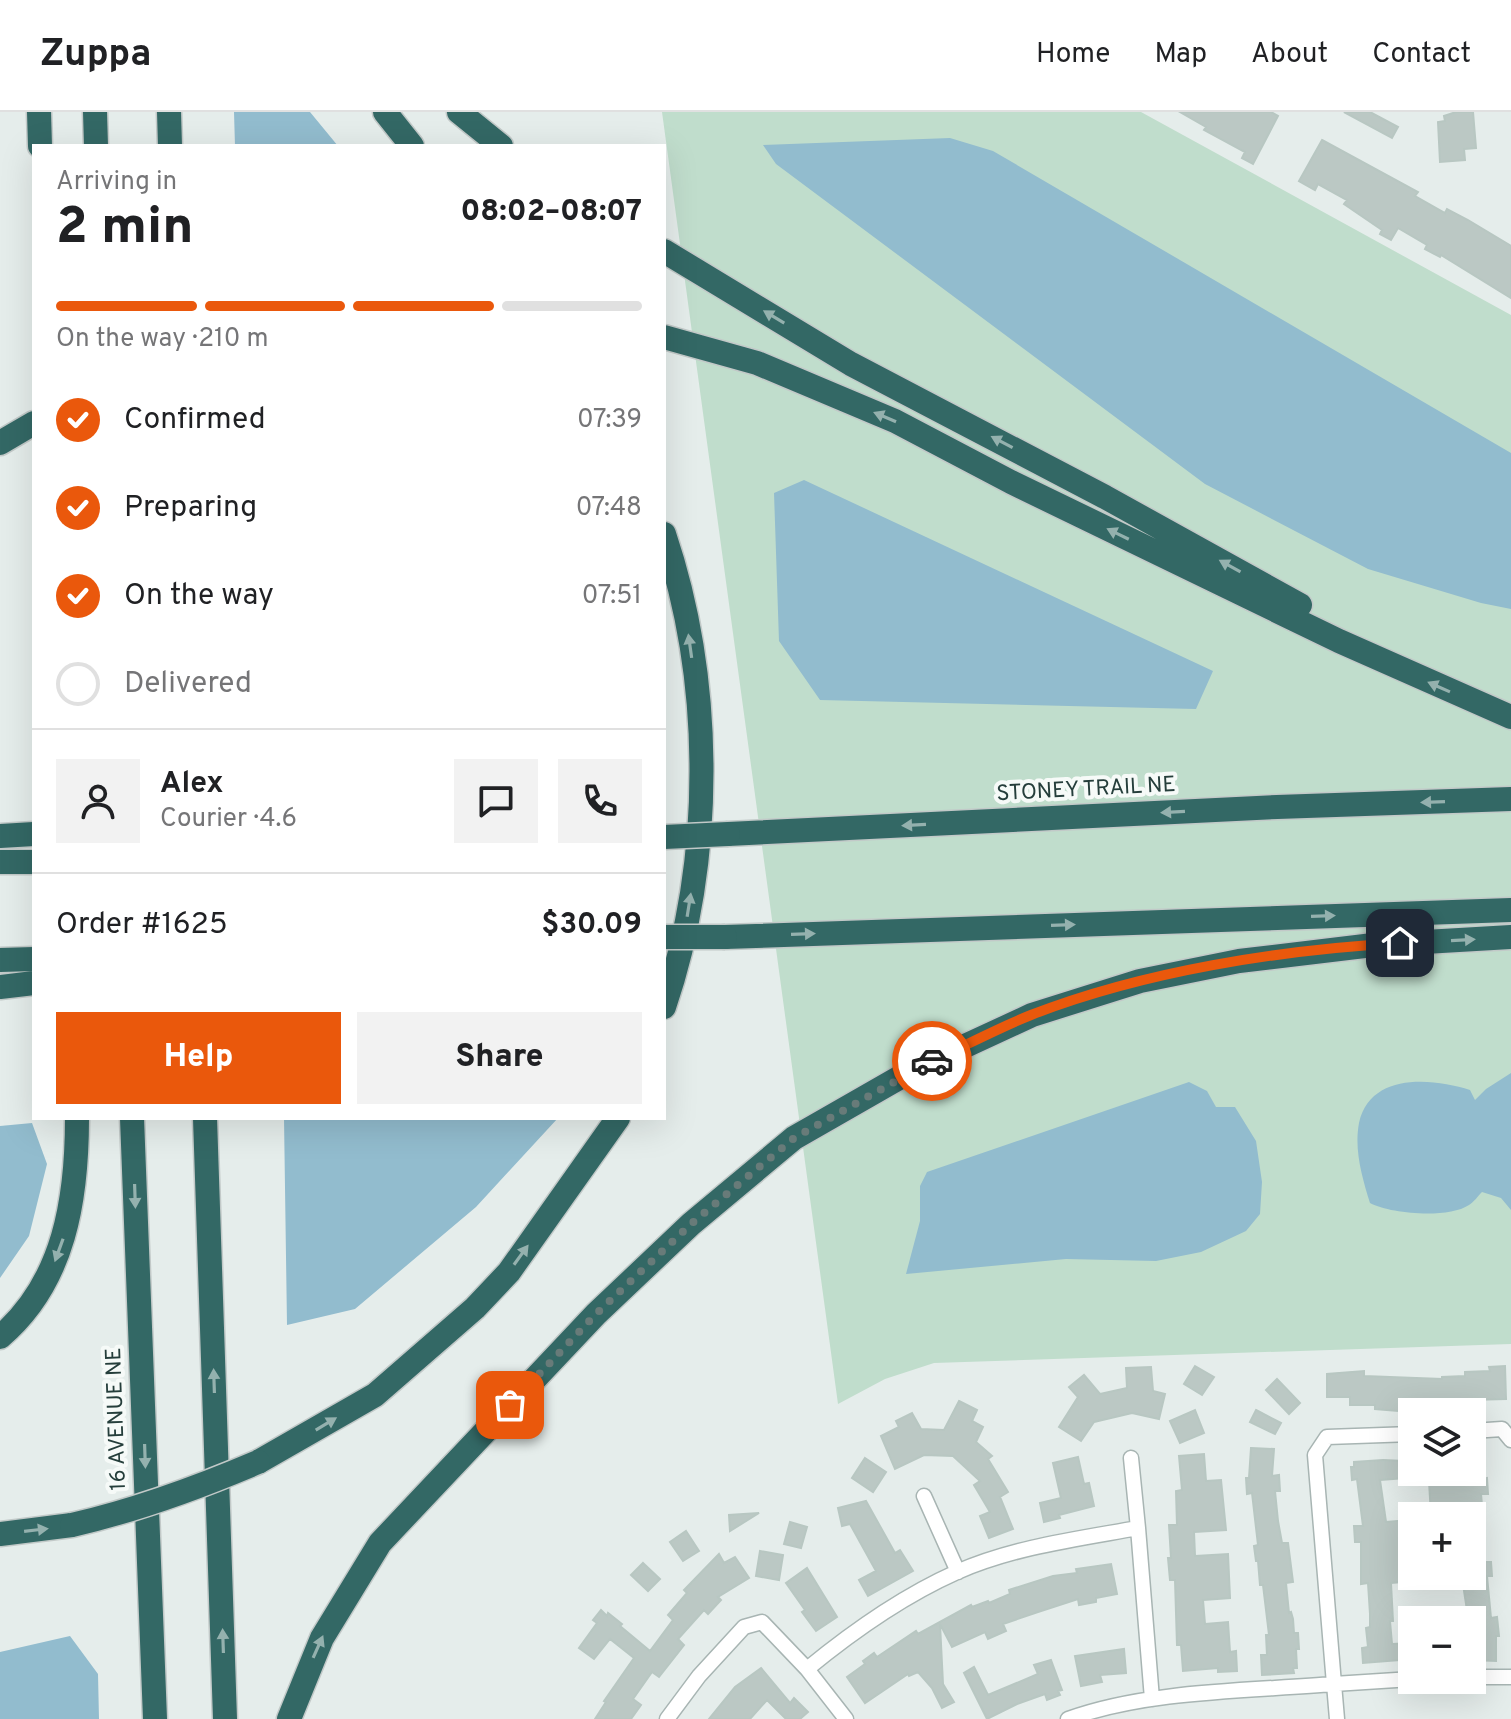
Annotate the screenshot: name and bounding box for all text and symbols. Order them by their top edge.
text: Zuppa [40,31,152,80]
text: Home [1036,37,1110,73]
text: Map [1154,37,1207,73]
text: About [1251,37,1328,73]
text: Contact [1372,37,1471,73]
text: Arriving in [56,166,177,199]
text: 08:02–08:07 [460,194,642,231]
text: 2 min [56,196,194,262]
one-way arrow [763,310,785,324]
text: On the way · 210 m [56,323,269,356]
icon: check [56,398,100,442]
text: Confirmed [124,402,266,439]
text: 07:39 [577,404,642,437]
one-way arrow [873,410,897,423]
one-way arrow [990,436,1013,449]
icon: check [56,486,100,530]
text: Preparing [124,490,257,527]
text: 07:48 [576,492,642,525]
one-way arrow [1106,527,1129,540]
one-way arrow [1219,560,1241,574]
icon: check [56,574,100,618]
text: On the way [124,578,274,615]
text: 07:51 [582,580,642,613]
one-way arrow [683,633,696,658]
text: Delivered [124,666,252,703]
one-way arrow [1427,680,1451,693]
button: person [56,759,140,843]
button: chat [454,759,538,843]
button: phone [558,759,642,843]
text: Alex [160,766,224,803]
street label: STONEY TRAIL NE [996,772,1176,808]
one-way arrow [1420,795,1445,808]
text: Courier · 4.6 [160,803,297,836]
one-way arrow [1160,806,1185,819]
one-way arrow [901,818,926,831]
one-way arrow [684,892,696,917]
text: Order #1625 [56,907,228,944]
text: $30.09 [541,907,642,944]
pin [1366,909,1434,977]
one-way arrow [1311,910,1336,923]
one-way arrow [1051,918,1076,931]
icon: home [1378,921,1422,965]
one-way arrow [791,927,816,940]
one-way arrow [1451,933,1476,946]
button: Help [56,1012,341,1104]
button: Share [357,1012,642,1104]
courier [892,1021,972,1101]
icon: car [910,1039,954,1083]
one-way arrow [129,1184,142,1209]
one-way arrow [53,1238,65,1262]
one-way arrow [513,1244,529,1266]
street label: 16 AVENUE NE [101,1347,133,1491]
one-way arrow [208,1368,221,1393]
pin [476,1371,544,1439]
icon: bag [488,1383,532,1427]
map controls [1398,1398,1486,1694]
button: layers [1398,1398,1486,1486]
one-way arrow [315,1417,337,1431]
one-way arrow [138,1444,151,1469]
button: + [1398,1502,1486,1590]
one-way arrow [24,1523,49,1536]
button: − [1398,1606,1486,1694]
one-way arrow [216,1628,229,1653]
one-way arrow [312,1635,325,1659]

